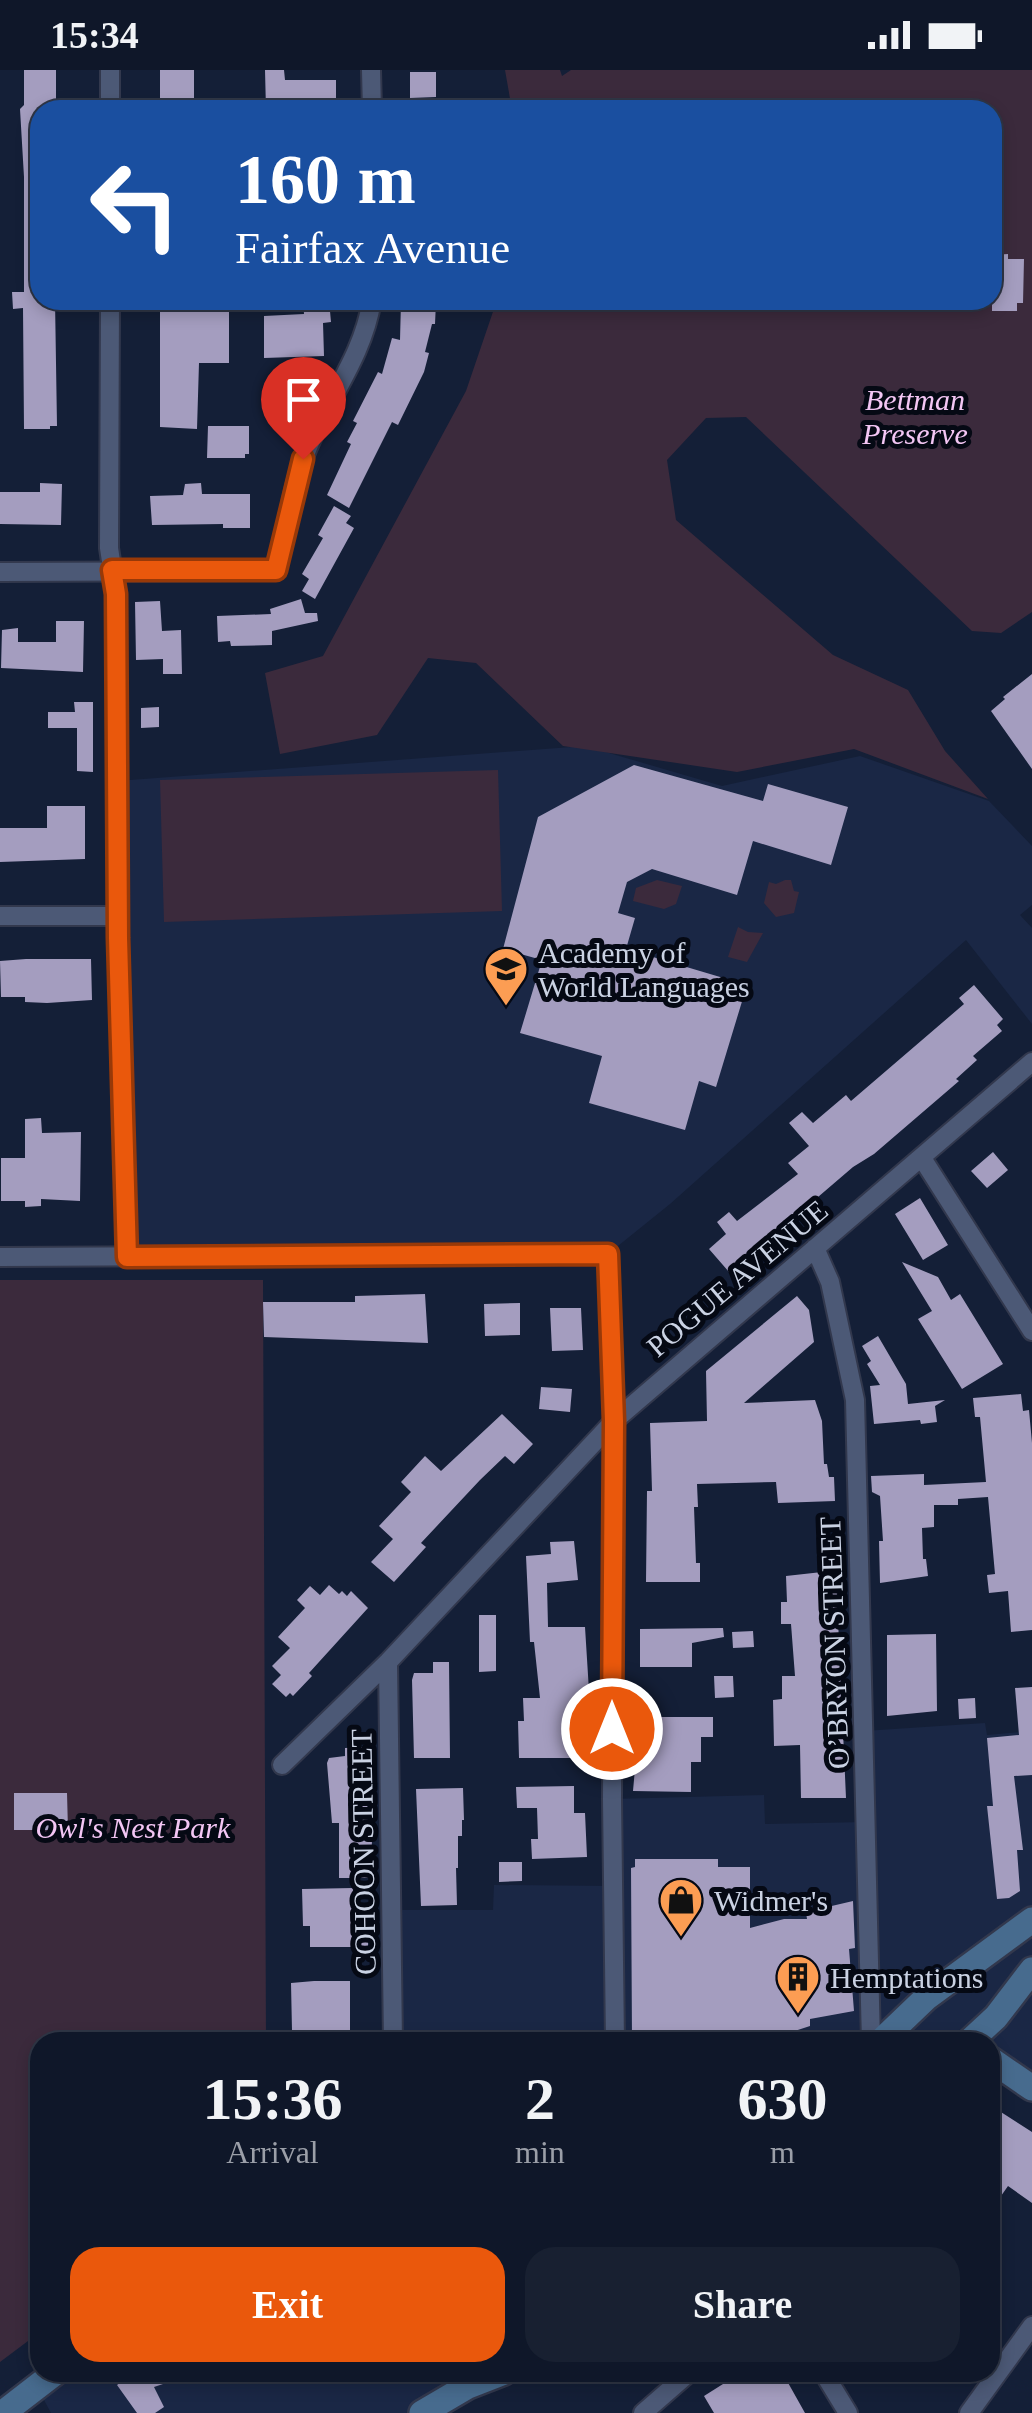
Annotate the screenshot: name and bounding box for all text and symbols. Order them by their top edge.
text: 15:34 [50,14,139,56]
icon: left [70,140,200,270]
text: 160 m [235,141,416,218]
text: Fairfax Avenue [235,223,510,273]
pin [261,357,346,460]
icon: arrive [276,372,331,427]
park label: Bettman Preserve [861,383,968,450]
place label: Academy of World Languages [538,936,750,1003]
school or university icon: Academy of World Languages [483,946,529,1007]
street label: POGUE AVENUE [640,1193,834,1363]
street label: O’BRYON STREET [813,1516,855,1770]
position arrow [560,1677,664,1781]
street label: COHOON STREET [344,1729,382,1975]
park label: Owl's Nest Park [36,1811,231,1844]
shop icon: Widmer's [658,1877,704,1938]
place label: Widmer's [714,1884,828,1917]
building icon: Hemptations [775,1954,821,2015]
place label: Hemptations [830,1961,983,1994]
text: 15:36 [203,2066,343,2132]
text: 2 [525,2066,555,2132]
text: 630 [737,2066,827,2132]
text: Arrival [226,2134,319,2170]
text: min [515,2134,565,2170]
text: m [770,2134,795,2170]
button: Exit [70,2247,505,2362]
button: Share [525,2247,960,2362]

